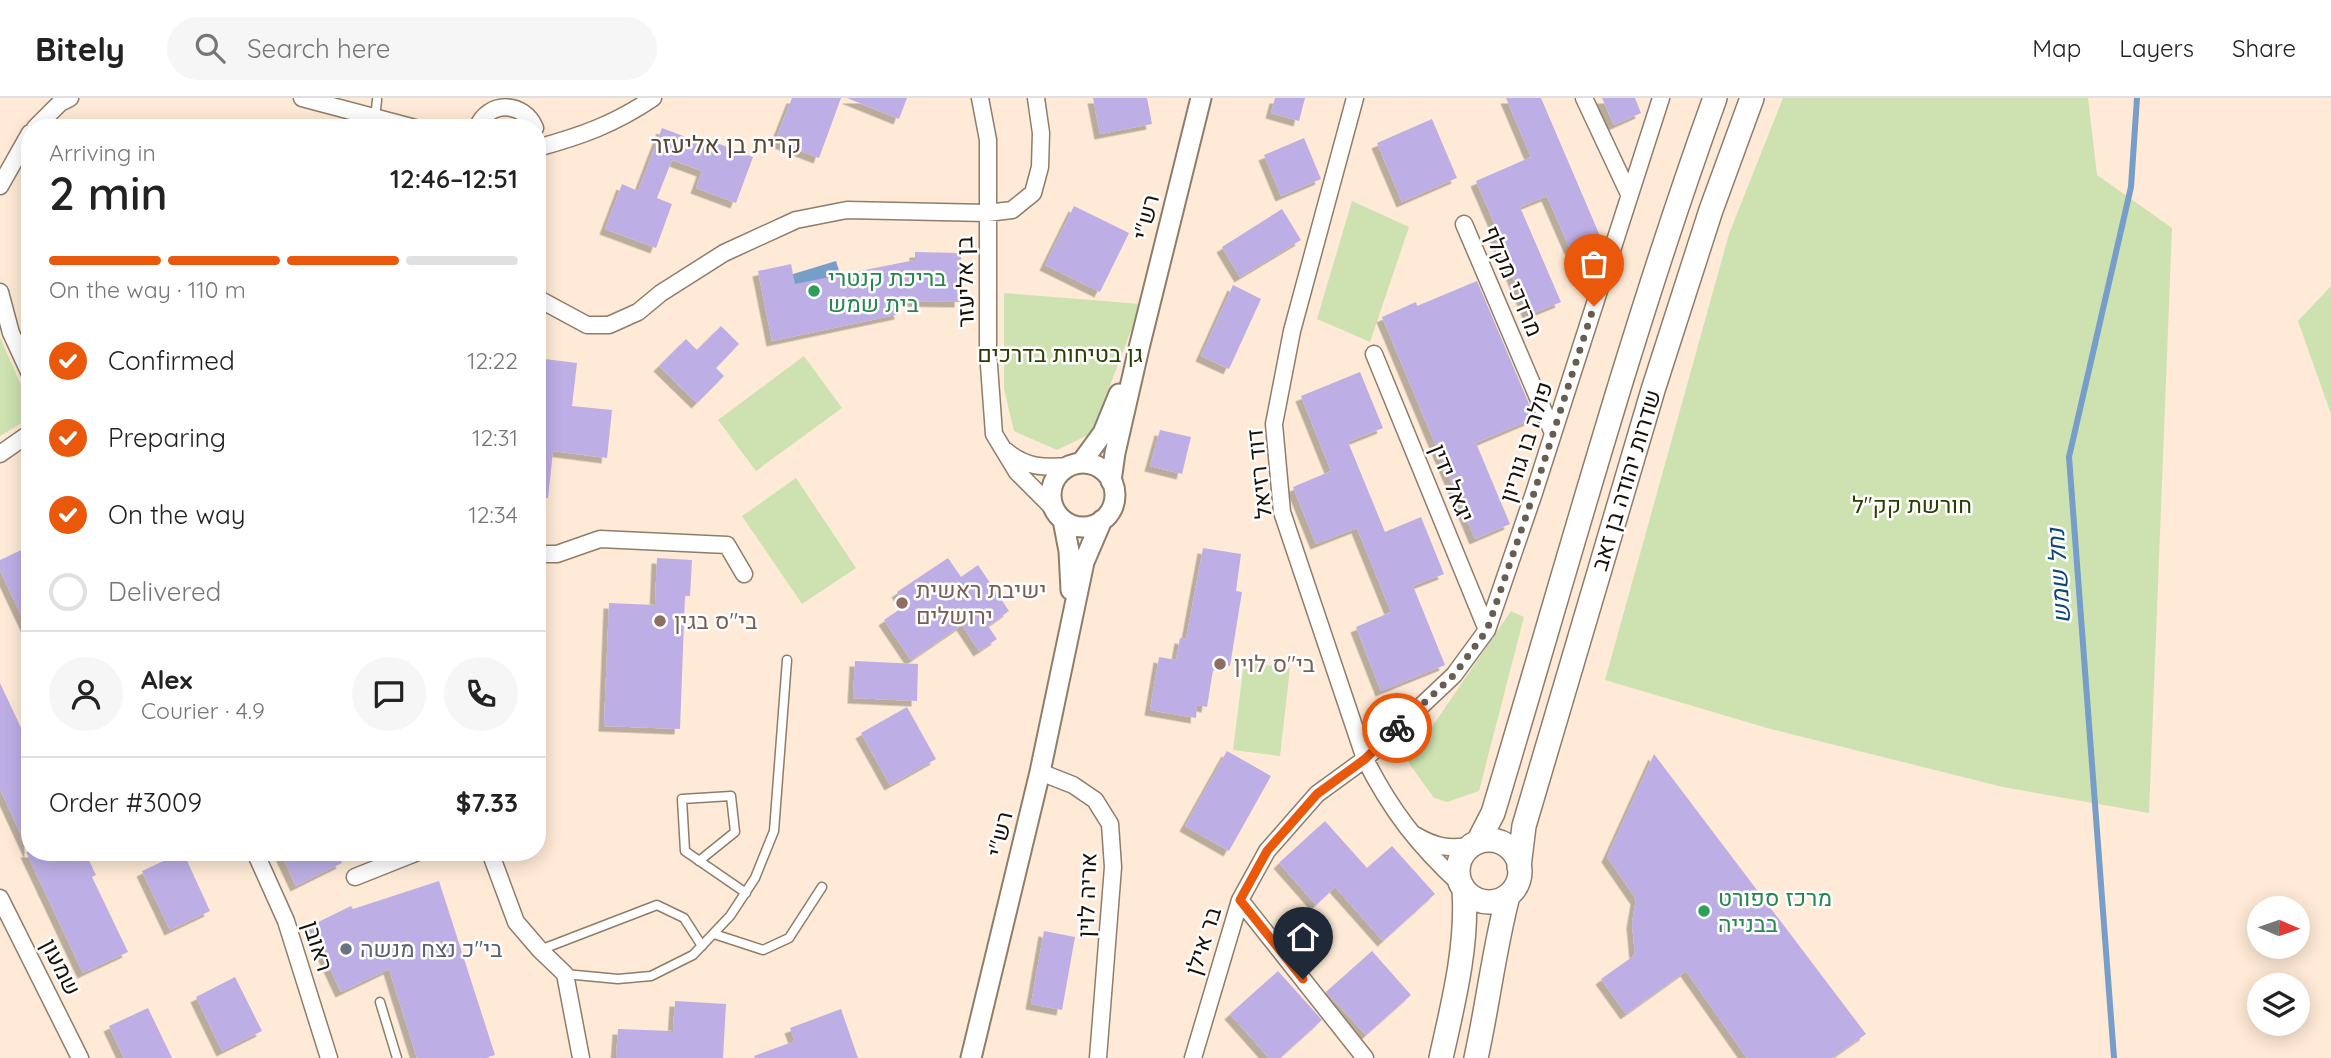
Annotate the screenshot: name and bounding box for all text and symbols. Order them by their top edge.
search box [167,17,657,80]
text: Bitely [35,28,125,69]
icon: search [191,29,229,67]
text: Search here [247,32,391,65]
text: Map [2032,33,2081,63]
text: Layers [2119,33,2194,63]
text: Share [2232,33,2296,63]
district label: קרית בן אליעזר [651,129,801,159]
text: Arriving in [49,138,156,167]
text: 12:46–12:51 [390,162,518,195]
text: 2 min [49,164,168,222]
street label: רש"י [1126,191,1165,242]
street label: מרדכי מקלף [1477,221,1550,341]
pin [1564,234,1624,306]
street label: בן אליעזר [949,236,980,328]
icon: bag [1575,245,1613,283]
place label: בריכת קנטרי בית שמש [828,263,946,318]
text: On the way · 110 m [49,275,246,304]
marker: בריכת קנטרי בית שמש [806,283,822,299]
park label: גן בטיחות בדרכים [977,339,1143,368]
icon: check [49,342,87,380]
text: Confirmed [108,344,235,377]
text: 12:22 [467,346,518,375]
street label: פולה בו גוריון [1492,378,1559,506]
street label: שדרות יהודה בן זאב [1584,386,1667,574]
icon: check [49,419,87,457]
text: Preparing [108,421,226,454]
text: 12:31 [472,423,518,452]
street label: דוד רזיאל [1239,428,1278,520]
street label: יגאל ידין [1424,440,1481,526]
park label: חורשת קק"ל [1852,490,1972,519]
icon: check [49,496,87,534]
text: On the way [108,498,246,531]
text: 12:34 [468,500,518,529]
water label: נחל שמש [2040,525,2076,625]
text: Delivered [108,575,221,608]
place label: ישיבת ראשית ירושלים [916,575,1047,630]
marker: ישיבת ראשית ירושלים [894,595,910,611]
place label: בי"ס בגין [674,606,757,635]
marker: בי"ס בגין [652,613,668,629]
place label: בי"ס לוין [1234,649,1315,678]
marker: בי"ס לוין [1212,656,1228,672]
button: person [49,657,123,731]
button: chat [352,657,426,731]
button: phone [444,657,518,731]
text: Alex [141,663,192,696]
courier [1362,693,1432,763]
text: Courier · 4.9 [141,696,265,725]
icon: bike [1378,709,1416,747]
text: Order #3009 [49,786,202,819]
text: $7.33 [456,786,518,819]
street label: רש"י [980,809,1019,859]
street label: אריה לוין [1071,852,1102,938]
place label: מרכז ספורט בבנייה [1718,883,1832,938]
north arrow [2247,896,2310,959]
map controls [2247,896,2310,1036]
street label: בר אילן [1178,903,1227,979]
marker: מרכז ספורט בבנייה [1696,903,1712,919]
pin [1273,907,1333,979]
street label: ראובן [297,917,340,975]
icon: home [1284,918,1322,956]
street label: שמעון [35,934,88,1000]
place label: בי"כ נצח מנשה [360,934,502,963]
marker: בי"כ נצח מנשה [338,941,354,957]
button: layers [2247,973,2310,1036]

